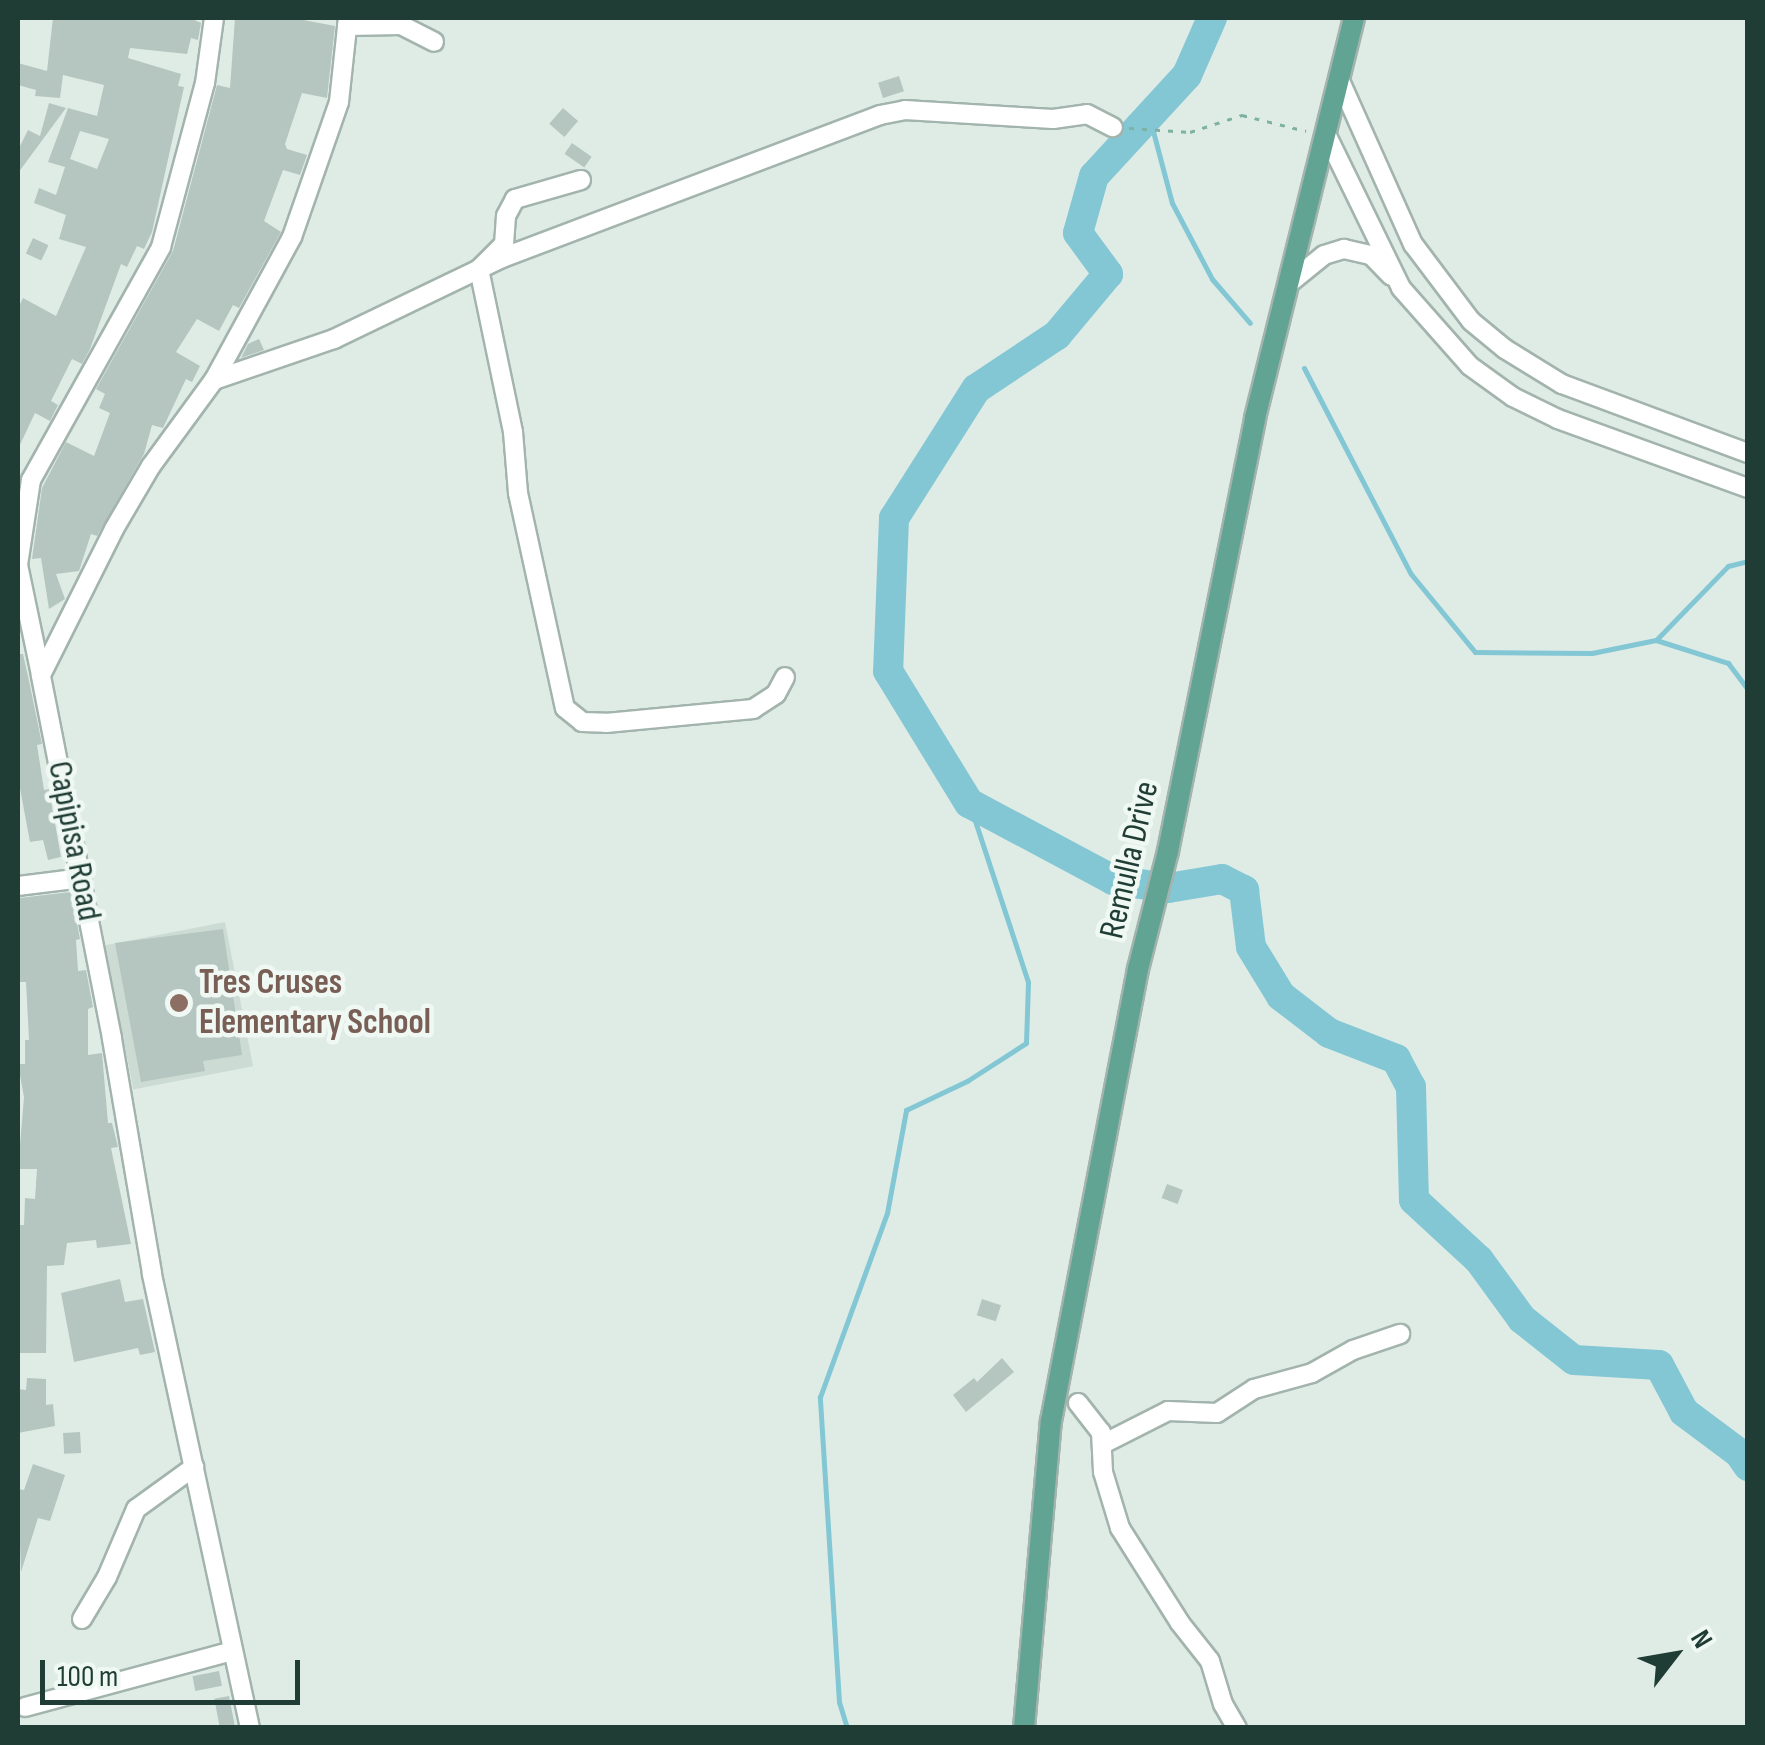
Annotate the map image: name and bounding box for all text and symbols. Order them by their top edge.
street label: Capipisa Road [38,758,110,924]
street label: Remulla Drive [1092,777,1168,943]
place label: Tres Cruses Elementary School [199,962,431,1044]
marker: Tres Cruses Elementary School [168,992,190,1014]
north arrow [1625,1605,1725,1705]
text: N [1683,1624,1719,1654]
scale bar [45,1640,305,1702]
text: 100 m [57,1659,118,1695]

